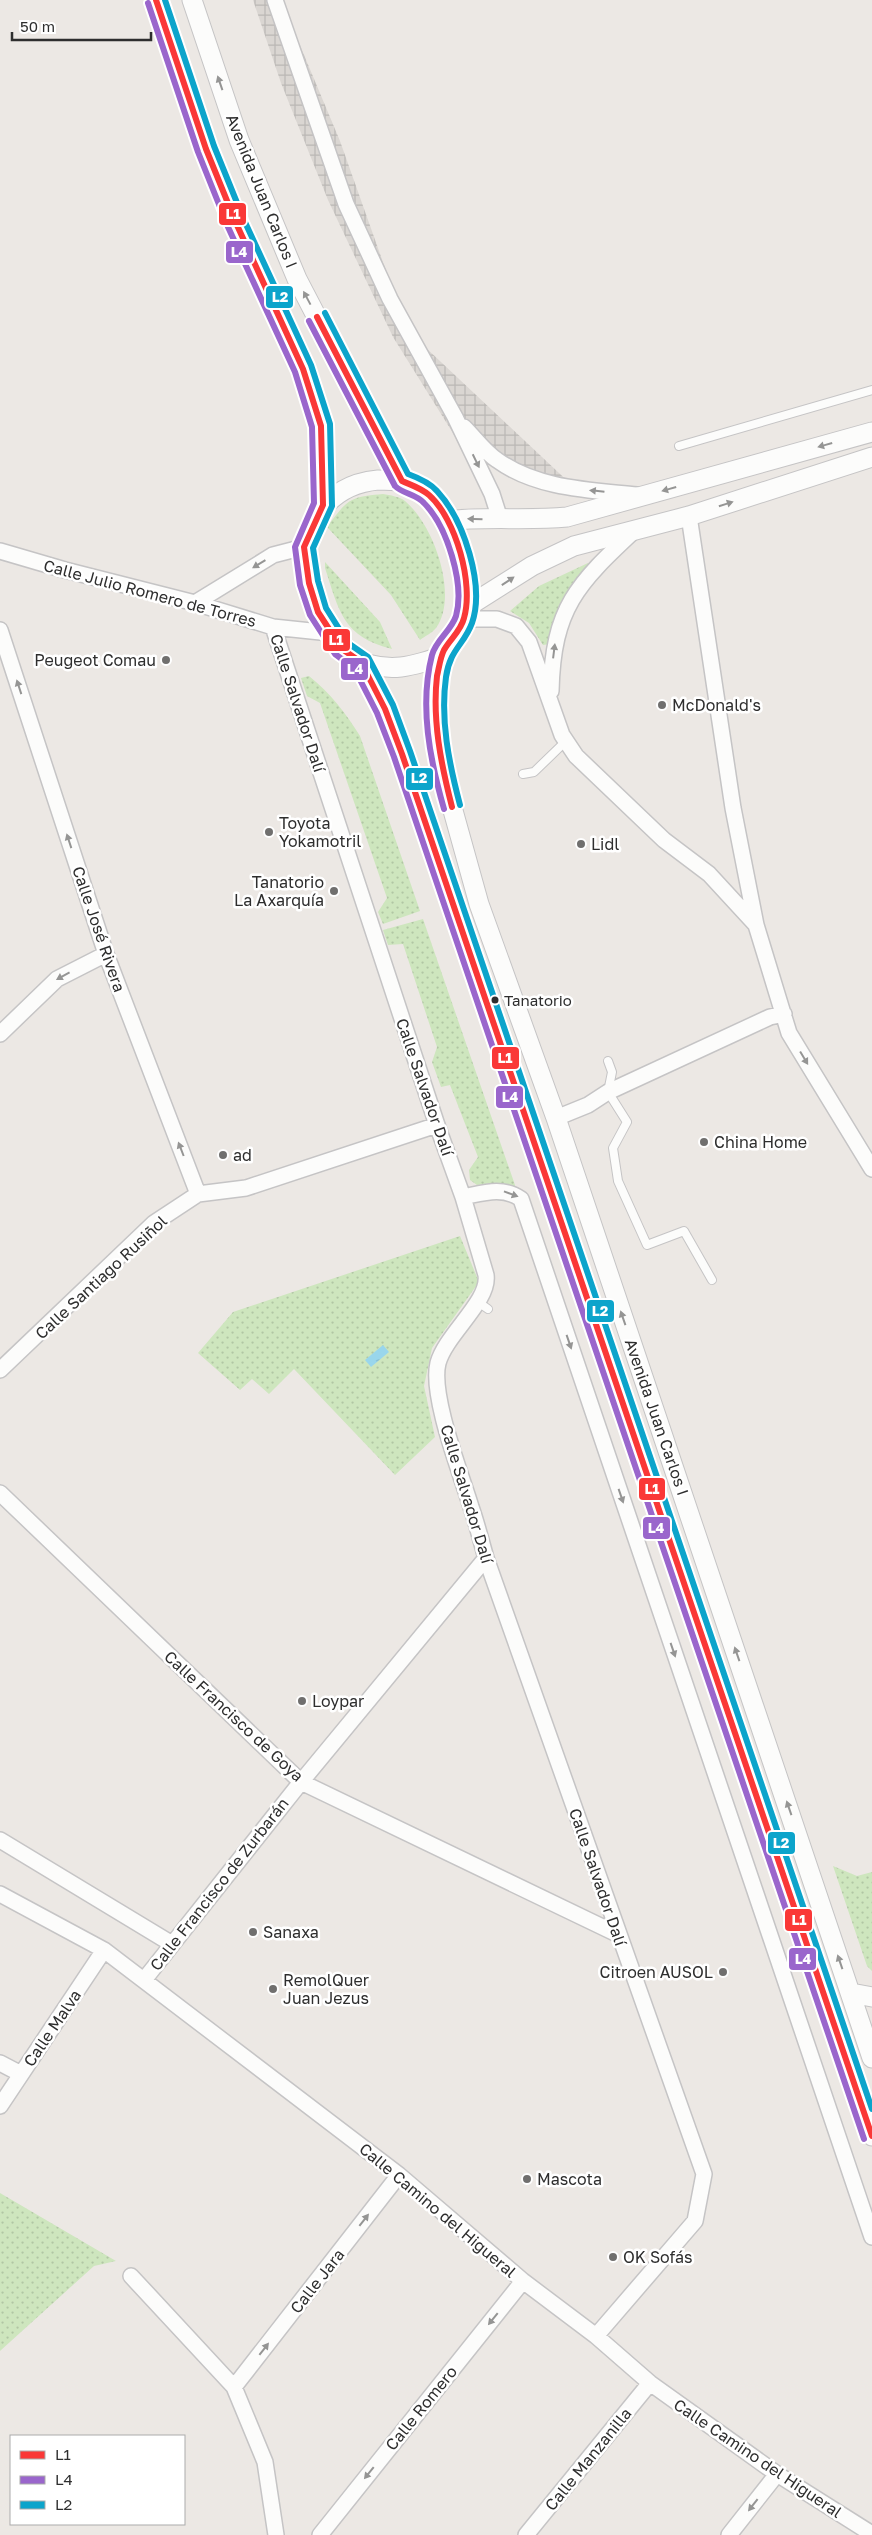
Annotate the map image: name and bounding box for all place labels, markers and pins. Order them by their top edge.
place label: Peugeot Comau [34,650,156,670]
marker: Peugeot Comau [160,654,172,666]
place label: McDonald's [672,695,761,715]
marker: McDonald's [656,699,668,711]
place label: Toyota Yokamotril [279,813,361,851]
marker: Toyota Yokamotril [263,826,275,838]
place label: Lidl [591,834,619,854]
marker: Lidl [575,838,587,850]
place label: Tanatorio La Axarquía [234,872,324,910]
marker: Tanatorio La Axarquía [328,885,340,897]
place label: Tanatorio [504,991,572,1009]
marker: Tanatorio [490,995,500,1005]
place label: China Home [714,1132,807,1152]
marker: China Home [698,1136,710,1148]
place label: ad [233,1145,252,1165]
marker: ad [217,1149,229,1161]
place label: Loypar [312,1691,364,1711]
marker: Loypar [296,1695,308,1707]
place label: Sanaxa [263,1922,319,1942]
marker: Sanaxa [247,1926,259,1938]
place label: Citroen AUSOL [600,1962,713,1982]
marker: Citroen AUSOL [717,1966,729,1978]
place label: RemolQuer Juan Jezus [283,1970,369,2008]
marker: RemolQuer Juan Jezus [267,1983,279,1995]
place label: Mascota [537,2169,602,2189]
marker: Mascota [521,2173,533,2185]
place label: OK Sofás [623,2247,693,2267]
marker: OK Sofás [607,2251,619,2263]

